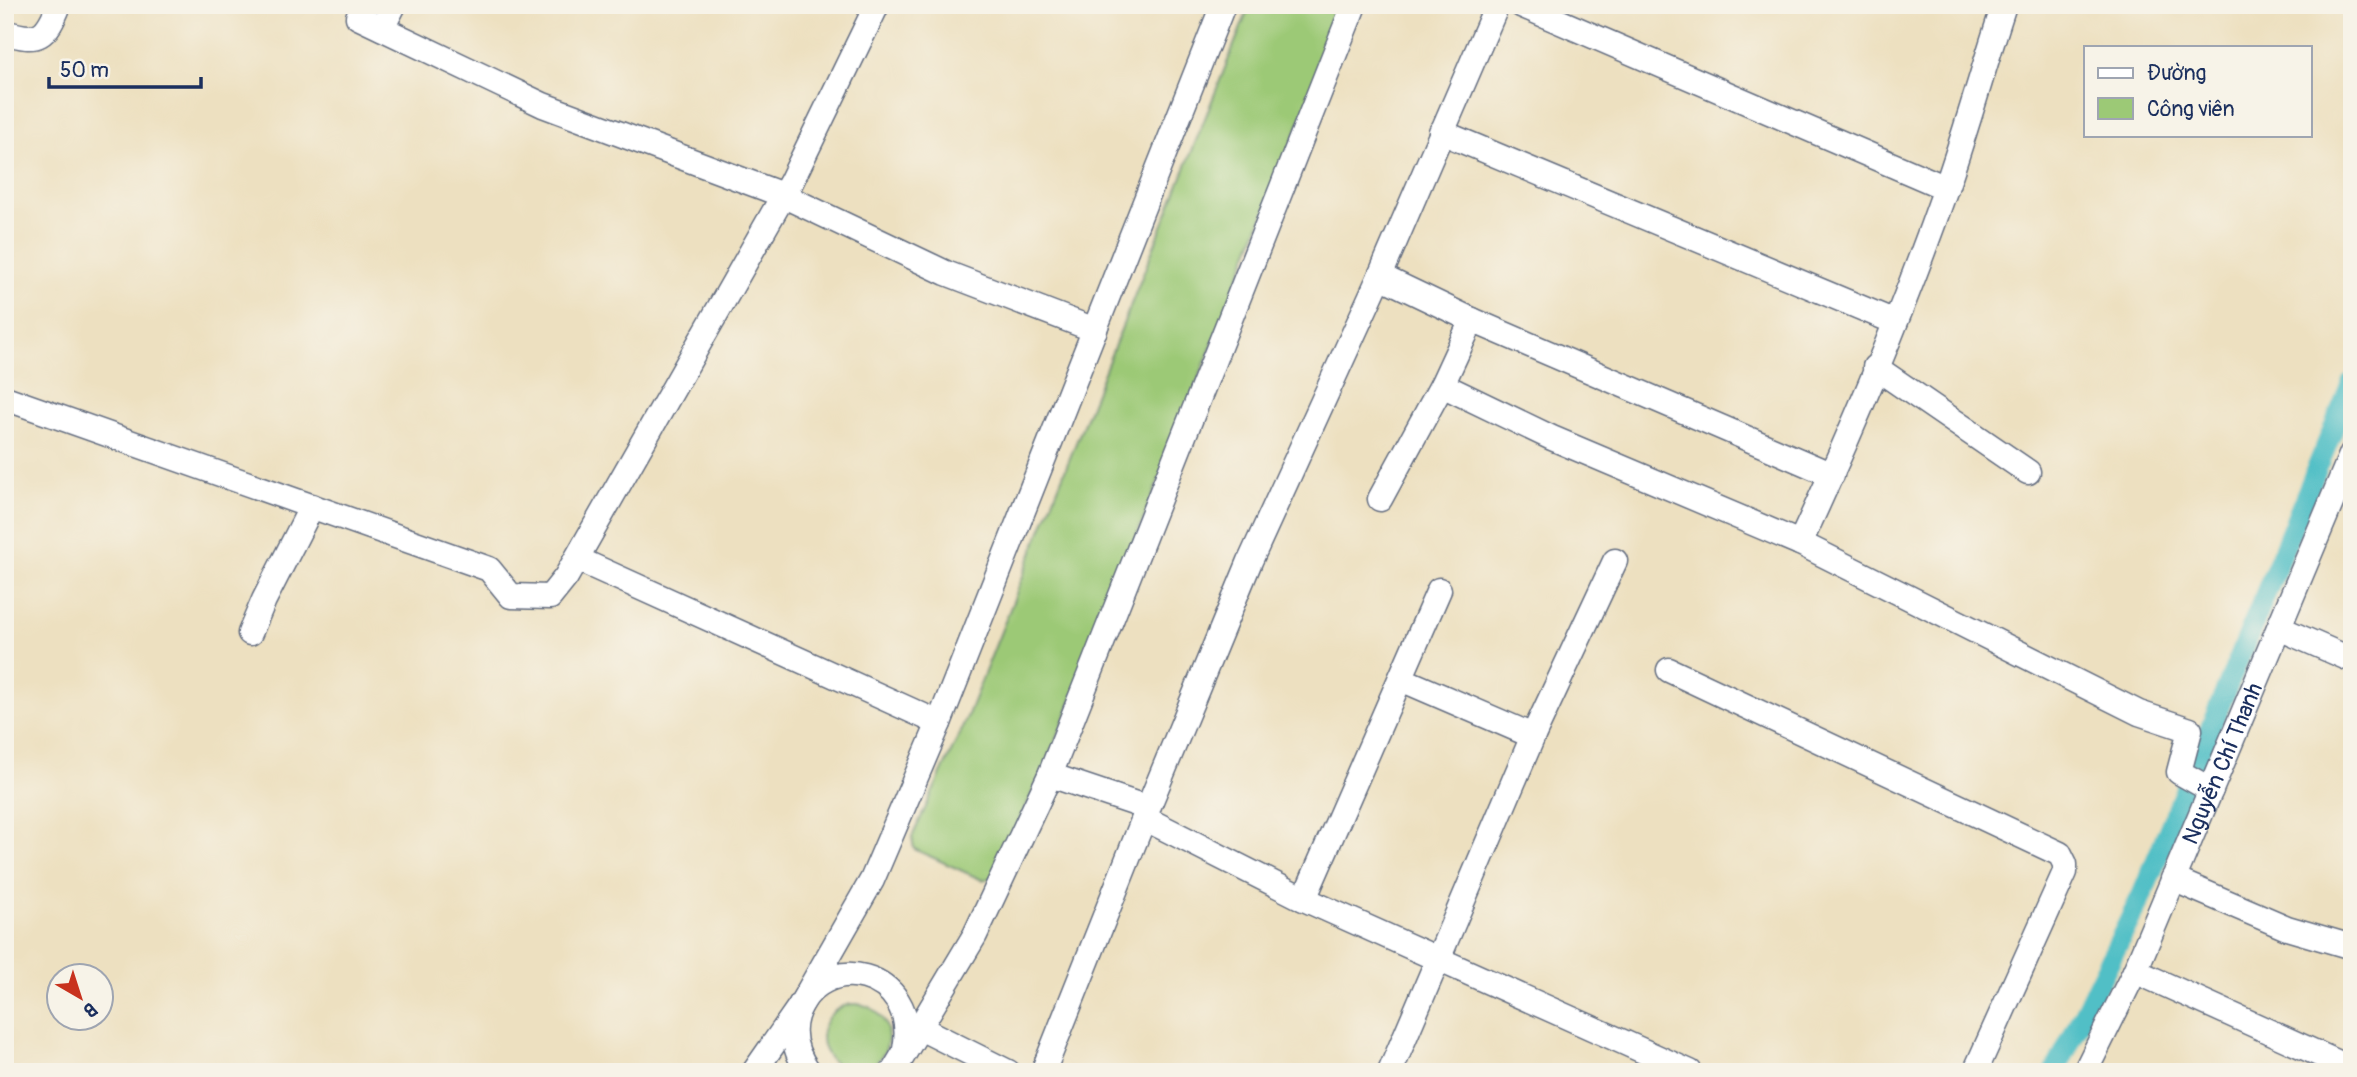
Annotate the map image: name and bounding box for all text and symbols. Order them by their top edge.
scale bar [49,46,201,90]
legend [2084,46,2312,136]
text: 50 m [60,57,109,84]
text: Đường [2147,60,2206,87]
text: Công viên [2147,96,2235,123]
street label: Nguyễn Chí Thanh [2176,678,2269,849]
north arrow [46,962,116,1032]
text: B [78,997,102,1022]

